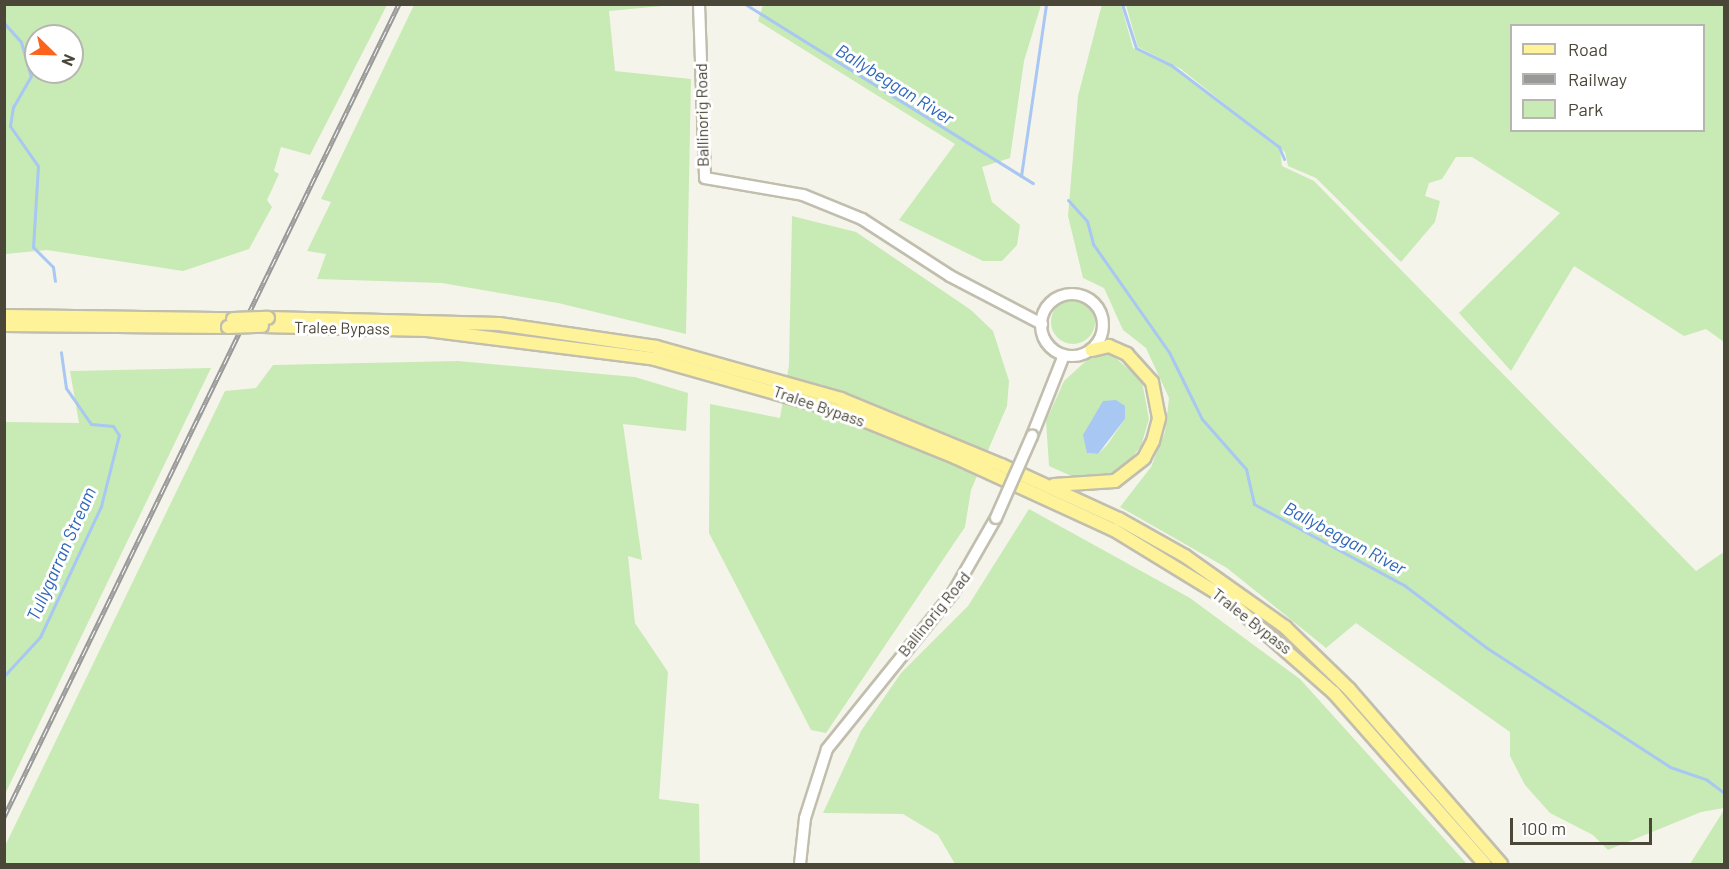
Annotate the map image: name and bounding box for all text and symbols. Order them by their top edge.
north arrow [24,24,84,84]
legend [1510,24,1705,132]
text: Road [1568,38,1608,60]
water label: Ballybeggan River [832,39,958,129]
text: N [58,52,80,69]
street label: Ballinorig Road [691,63,713,167]
text: Railway [1568,68,1627,90]
text: Park [1568,98,1603,120]
street label: Tralee Bypass [294,318,390,338]
street label: Tralee Bypass [771,381,867,431]
water label: Tullygarran Stream [22,484,100,624]
water label: Ballybeggan River [1280,497,1410,579]
street label: Ballinorig Road [894,568,974,660]
street label: Tralee Bypass [1208,584,1296,658]
scale bar [1513,806,1656,844]
text: 100 m [1521,817,1566,839]

